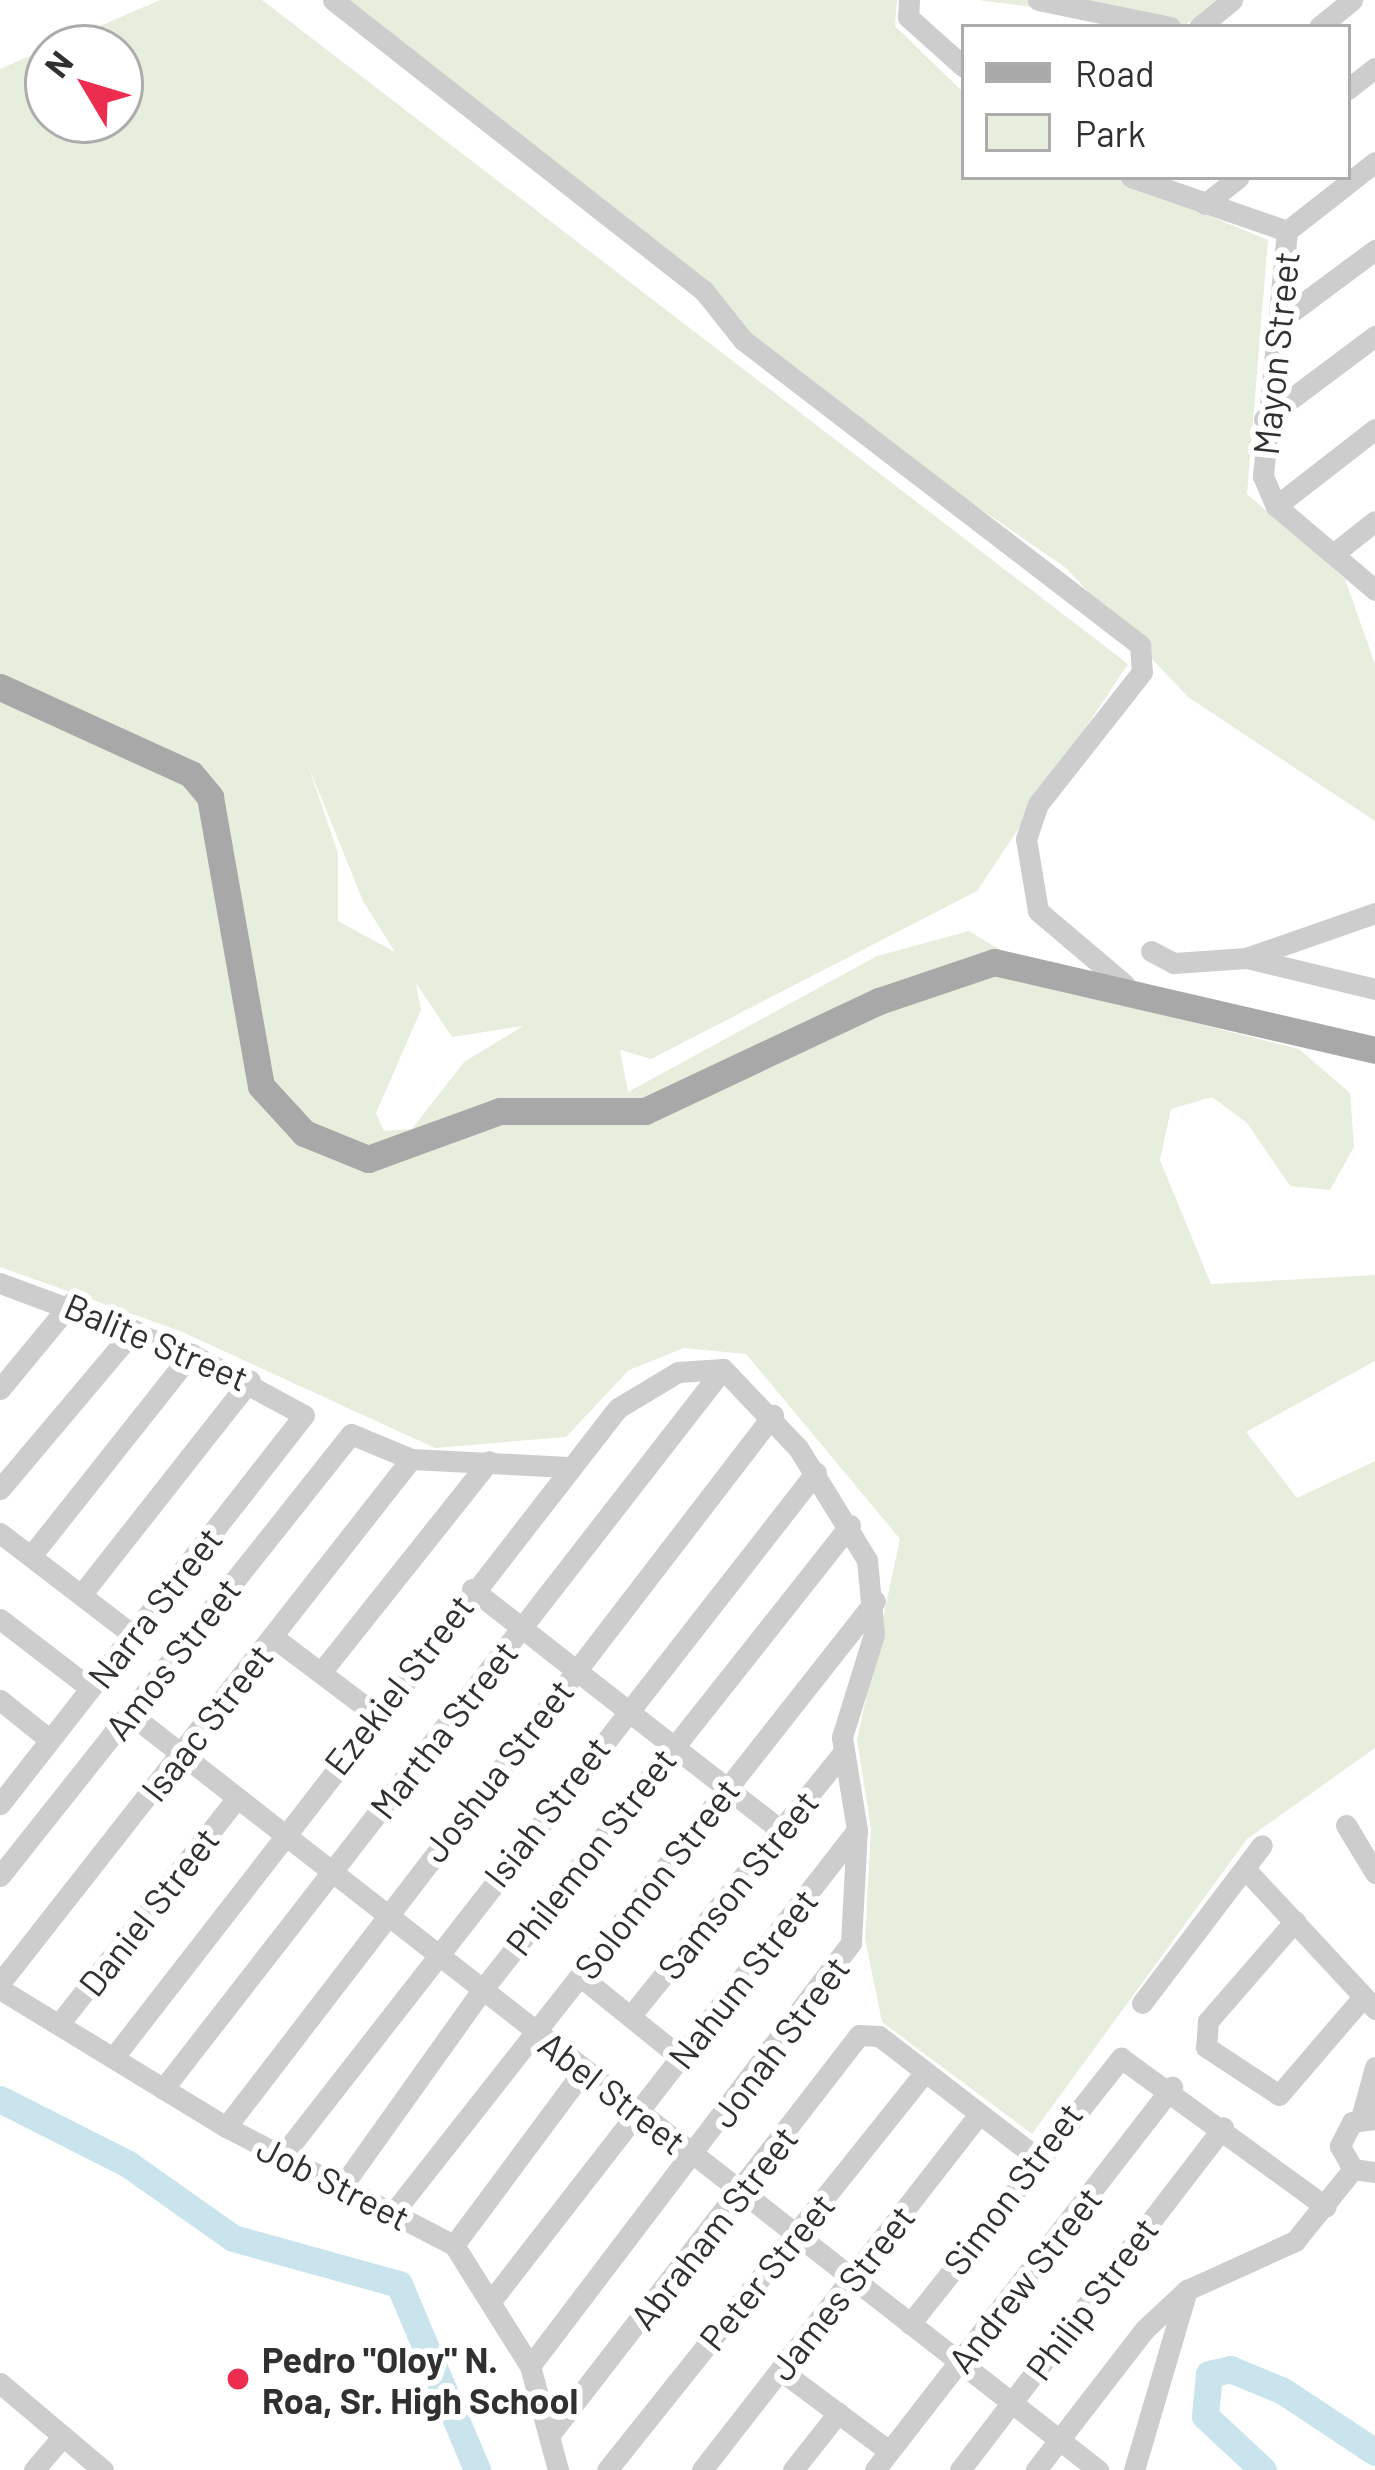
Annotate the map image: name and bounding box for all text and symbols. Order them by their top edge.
north arrow [24,24,144,144]
legend [961,24,1351,180]
text: N [35,43,81,85]
text: Road [1075,51,1155,94]
text: Park [1075,111,1146,154]
street label: Mayon Street [1243,249,1307,457]
street label: Balite Street [59,1283,255,1399]
street label: Narra Street [78,1518,230,1696]
street label: Amos Street [95,1568,249,1748]
street label: Ezekiel Street [314,1585,482,1783]
street label: Martha Street [360,1631,526,1827]
street label: Isaac Street [131,1635,281,1809]
street label: Joshua Street [412,1670,582,1870]
street label: Isiah Street [474,1727,618,1895]
street label: Philemon Street [496,1739,684,1963]
street label: Solomon Street [564,1769,748,1987]
street label: Samson Street [648,1781,826,1987]
street label: Daniel Street [69,1818,227,2004]
street label: Nahum Street [658,1879,826,2077]
street label: Jonah Street [701,1947,857,2135]
street label: Abel Street [531,2021,695,2163]
street label: Simon Street [933,2093,1091,2283]
street label: Abraham Street [620,2117,806,2337]
street label: Job Street [250,2125,418,2239]
street label: Andrew Street [938,2178,1110,2380]
street label: Peter Street [689,2184,843,2358]
street label: James Street [759,2196,923,2388]
street label: Philip Street [1016,2208,1166,2388]
place label: Pedro "Oloy" N. Roa, Sr. High School [262,2336,578,2421]
marker: Pedro "Oloy" N. Roa, Sr. High School [225,2366,251,2392]

